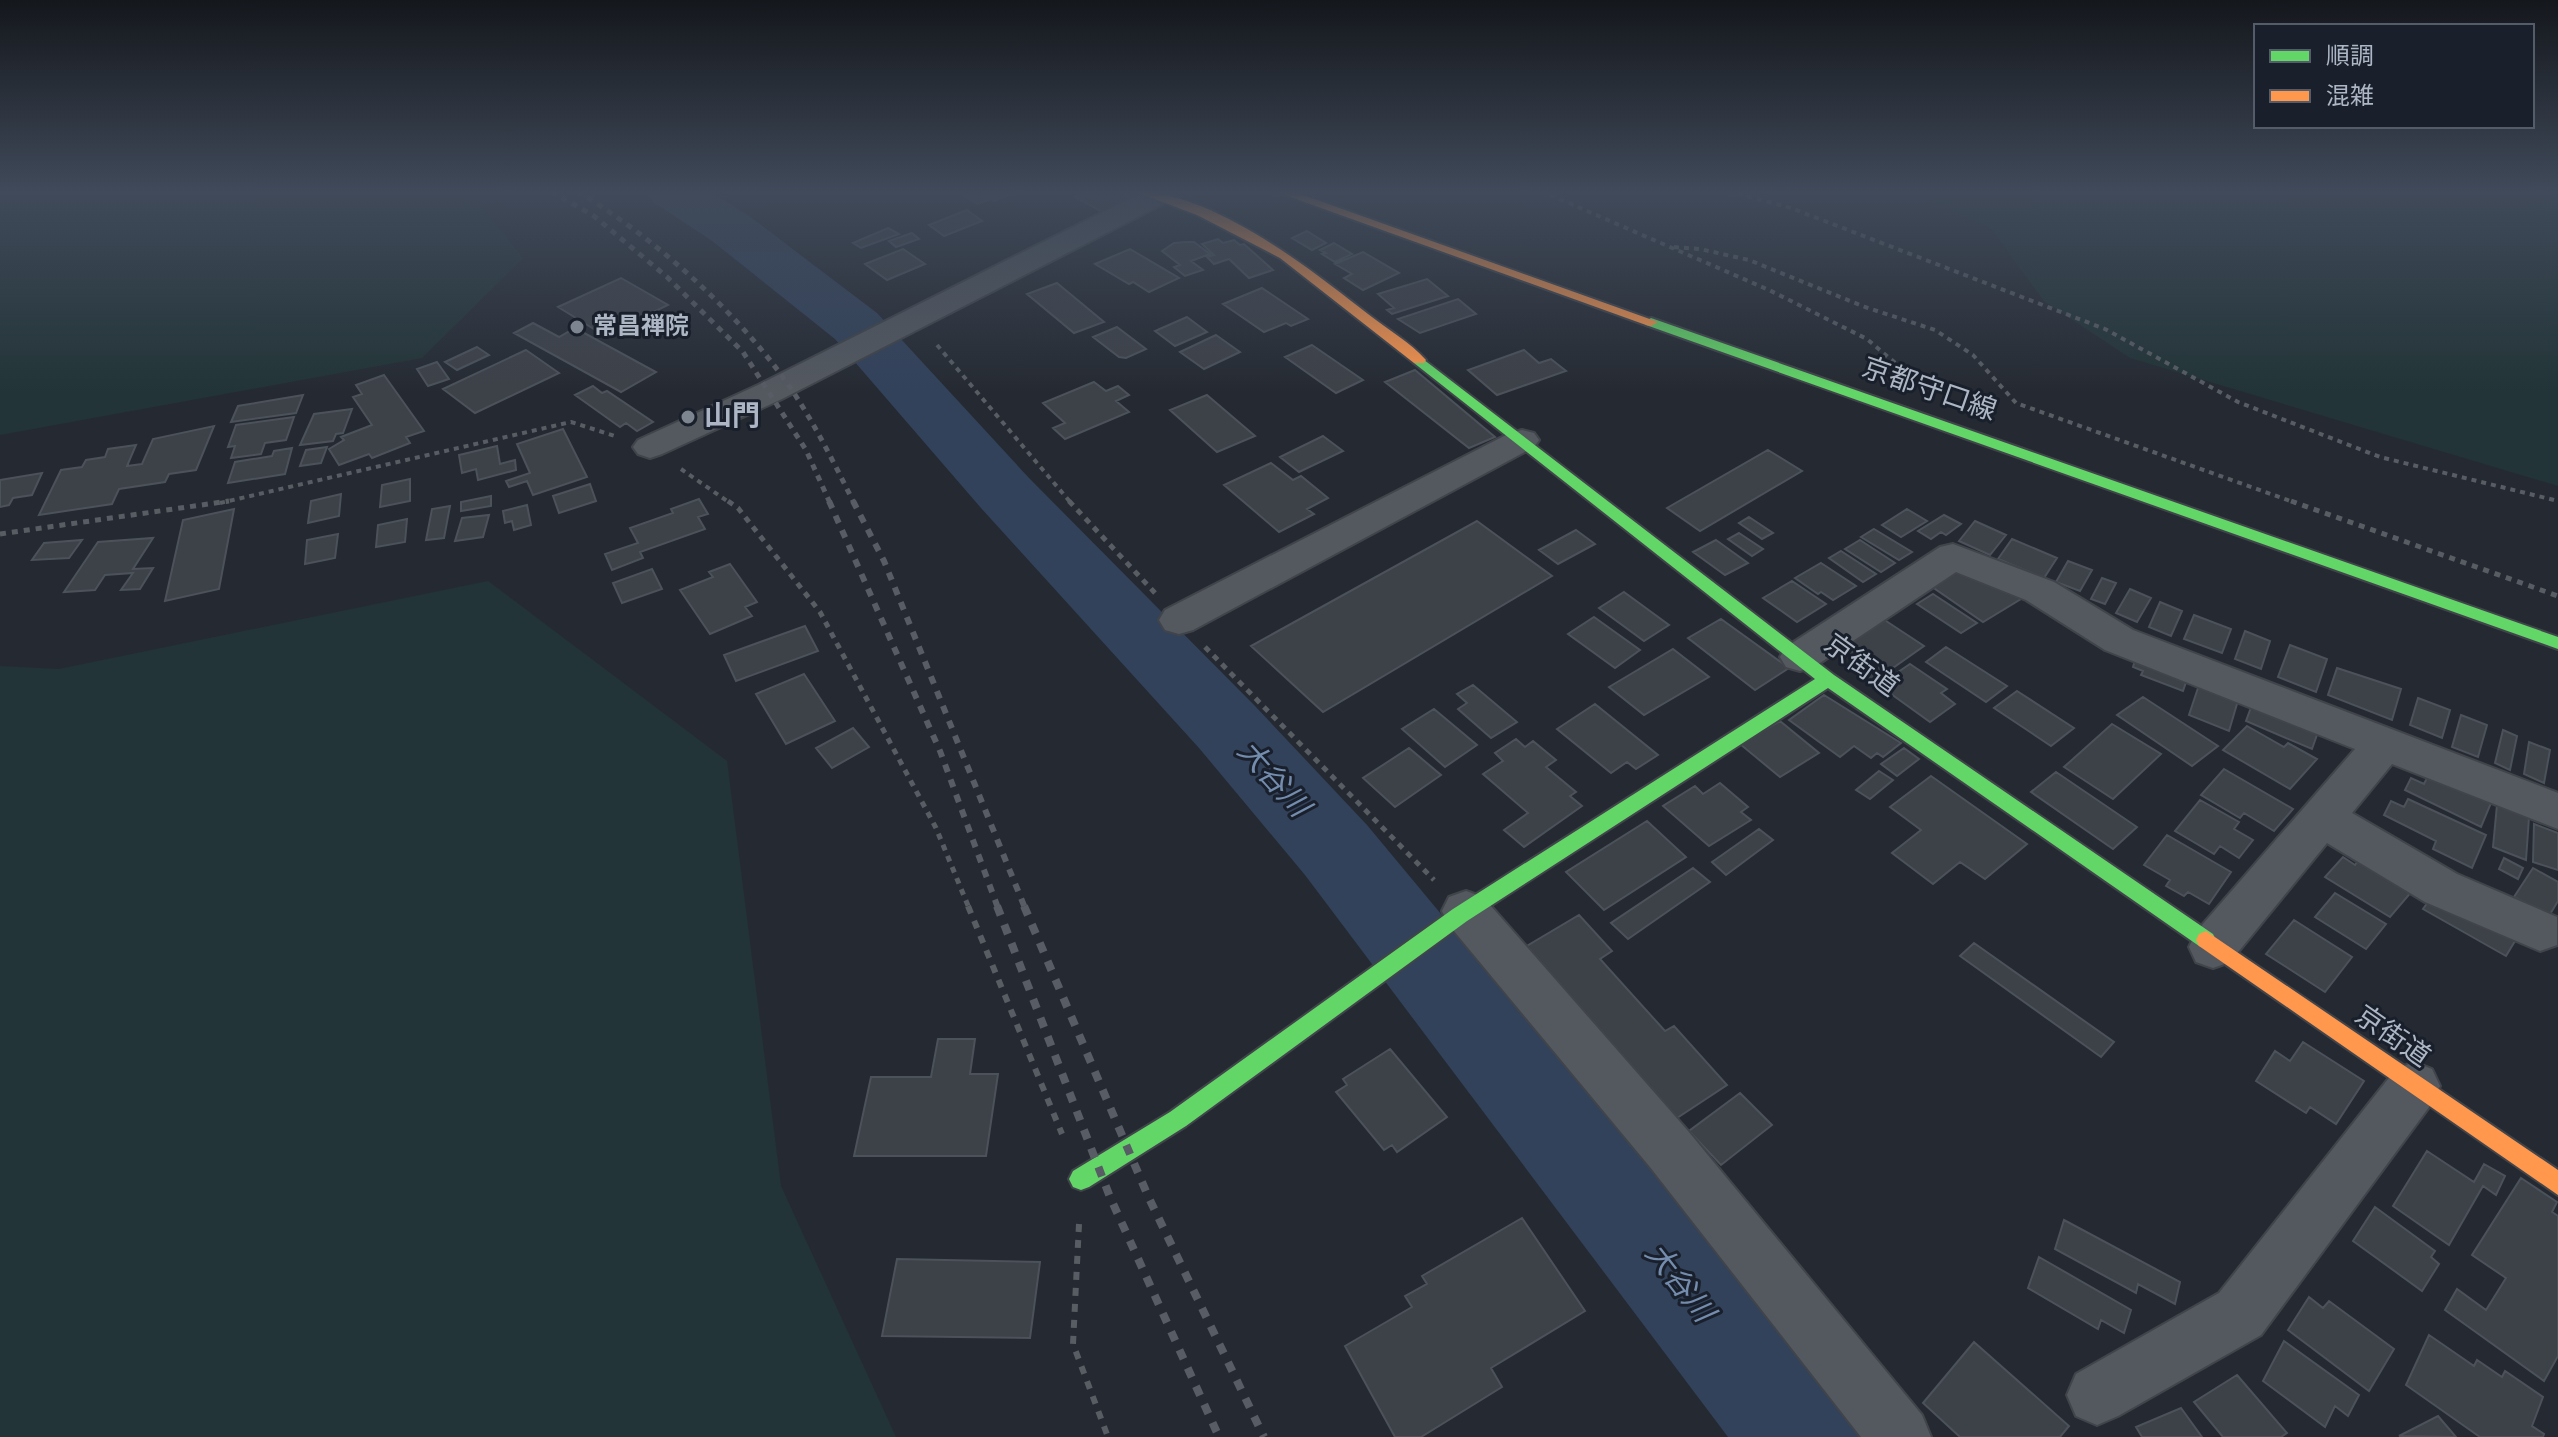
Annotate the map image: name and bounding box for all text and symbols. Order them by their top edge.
legend [2254,24,2534,128]
text: 順調 [2326,44,2374,69]
text: 混雑 [2326,83,2374,109]
place label: 常昌禅院 [593,313,689,339]
marker: 常昌禅院 [568,318,586,336]
street label: 京都守口線 [1858,352,2000,426]
place label: 山門 [704,402,760,431]
marker: 山門 [679,408,697,426]
street label: 京街道 [1819,628,1904,702]
water label: 大谷川 [1232,734,1318,825]
street label: 京街道 [2350,1000,2436,1073]
water label: 大谷川 [1639,1237,1722,1330]

